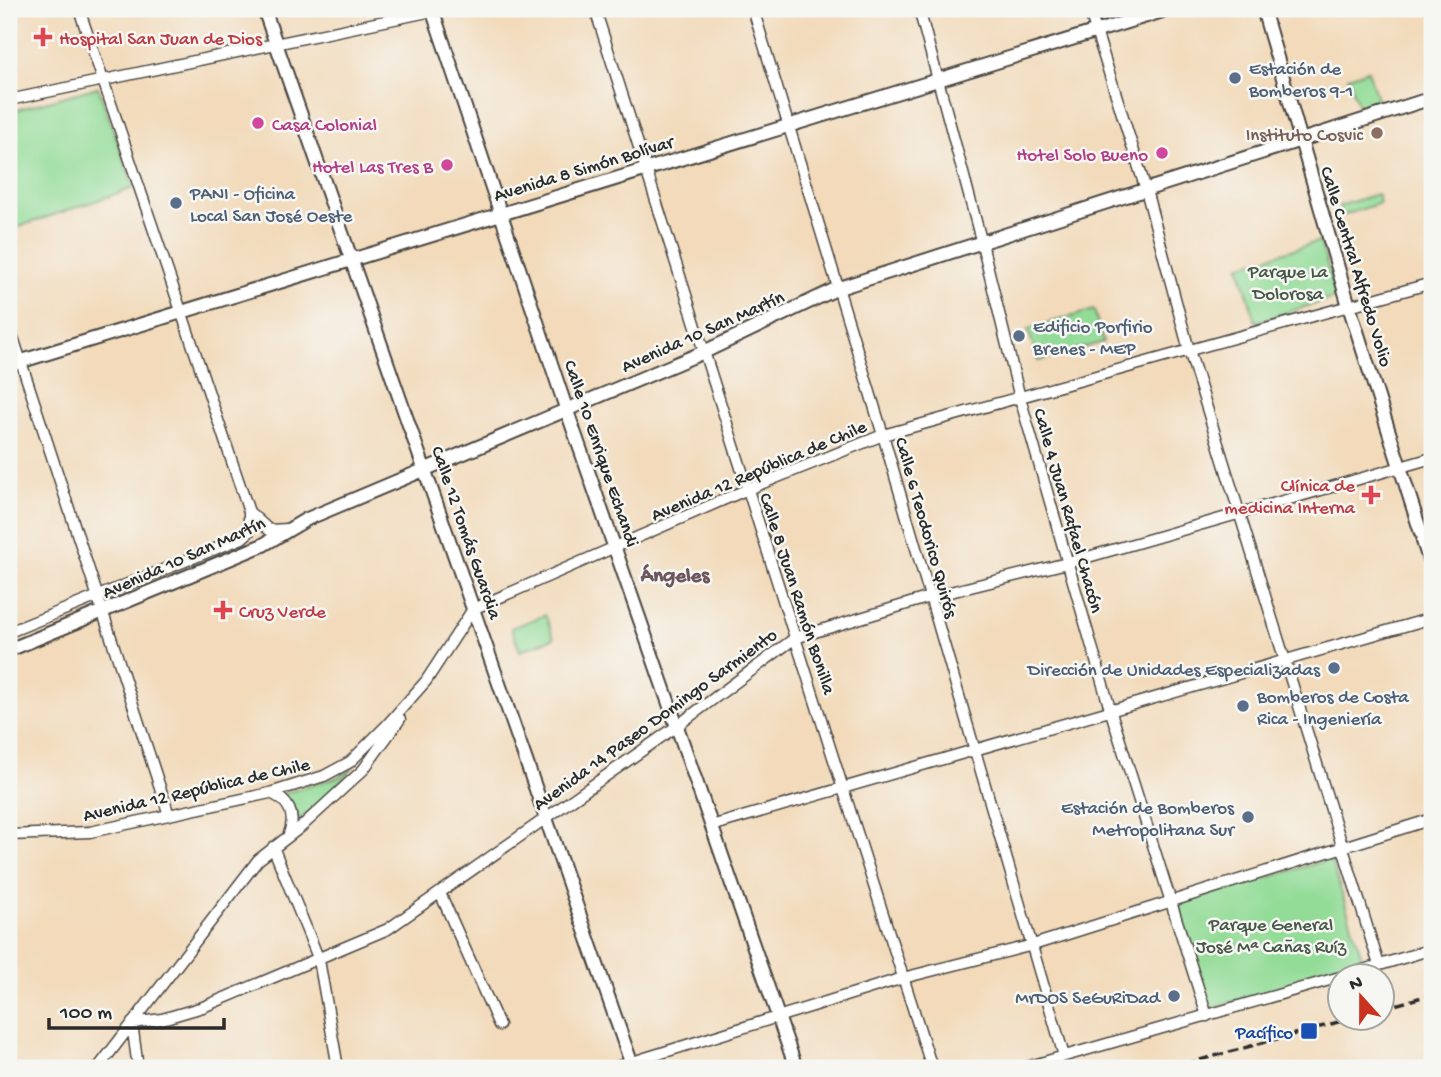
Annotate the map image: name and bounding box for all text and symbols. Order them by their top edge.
marker: Hospital San Juan de Dios [33,27,53,47]
place label: Hospital San Juan de Dios [59,29,263,52]
place label: Estación de Bomberos 9-1 [1248,59,1353,104]
marker: Estación de Bomberos 9-1 [1227,70,1243,86]
marker: Casa Colonial [250,115,266,131]
place label: Casa Colonial [272,115,377,138]
place label: Instituto Cosvic [1246,125,1364,148]
marker: Instituto Cosvic [1369,125,1385,141]
street label: Avenida 8 Simón Bolívar [491,131,679,209]
place label: Hotel Solo Bueno [1017,145,1148,168]
marker: Hotel Solo Bueno [1154,145,1170,161]
place label: Hotel Las Tres B [312,157,434,180]
marker: Hotel Las Tres B [439,157,455,173]
street label: Calle Central Alfredo Volio [1313,164,1396,370]
place label: PANI - Oficina Local San José Oeste [189,184,353,229]
marker: PANI - Oficina Local San José Oeste [168,195,184,211]
park label: Parque La Dolorosa [1247,262,1329,307]
street label: Avenida 10 San Martín [618,287,788,379]
place label: Edificio Porfirio Brenes - MEP [1032,317,1153,362]
marker: Edificio Porfirio Brenes - MEP [1011,328,1027,344]
street label: Calle 10 Enrique Echandi [557,358,642,551]
street label: Calle 4 Juan Rafael Chacón [1026,406,1107,616]
street label: Avenida 12 República de Chile [648,416,871,528]
street label: Calle 6 Teodorico Quirós [888,435,962,622]
street label: Calle 12 Tomás Guardia [424,444,506,624]
place label: Clínica de medicina Interna [1224,476,1356,521]
marker: Clínica de medicina Interna [1361,485,1381,505]
street label: Calle 8 Juan Ramón Bonilla [752,490,840,699]
street label: Avenida 10 San Martín [99,513,269,605]
district label: Ángeles [640,564,710,590]
marker: Cruz Verde [213,600,233,620]
place label: Cruz Verde [239,602,326,625]
street label: Avenida 14 Paseo Domingo Sarmiento [529,624,783,817]
place label: Dirección de Unidades Especializadas [1026,660,1321,683]
marker: Dirección de Unidades Especializadas [1326,660,1342,676]
place label: Bomberos de Costa Rica - Ingeniería [1256,687,1410,732]
marker: Bomberos de Costa Rica - Ingeniería [1235,698,1251,714]
street label: Avenida 12 República de Chile [81,754,313,829]
place label: Estación de Bomberos Metropolitana Sur [1061,798,1236,843]
marker: Estación de Bomberos Metropolitana Sur [1240,809,1256,825]
park label: Parque General José Mª Cañas Ruíz [1196,915,1347,960]
north arrow [1326,962,1396,1032]
text: N [1346,971,1366,997]
scale bar [49,986,224,1030]
place label: MrDOS SeGuRiDad [1015,988,1162,1011]
marker: MrDOS SeGuRiDad [1166,988,1182,1004]
text: 100 m [59,1002,112,1027]
marker: Pacífico [1299,1021,1319,1041]
place label: Pacífico [1234,1023,1293,1046]

